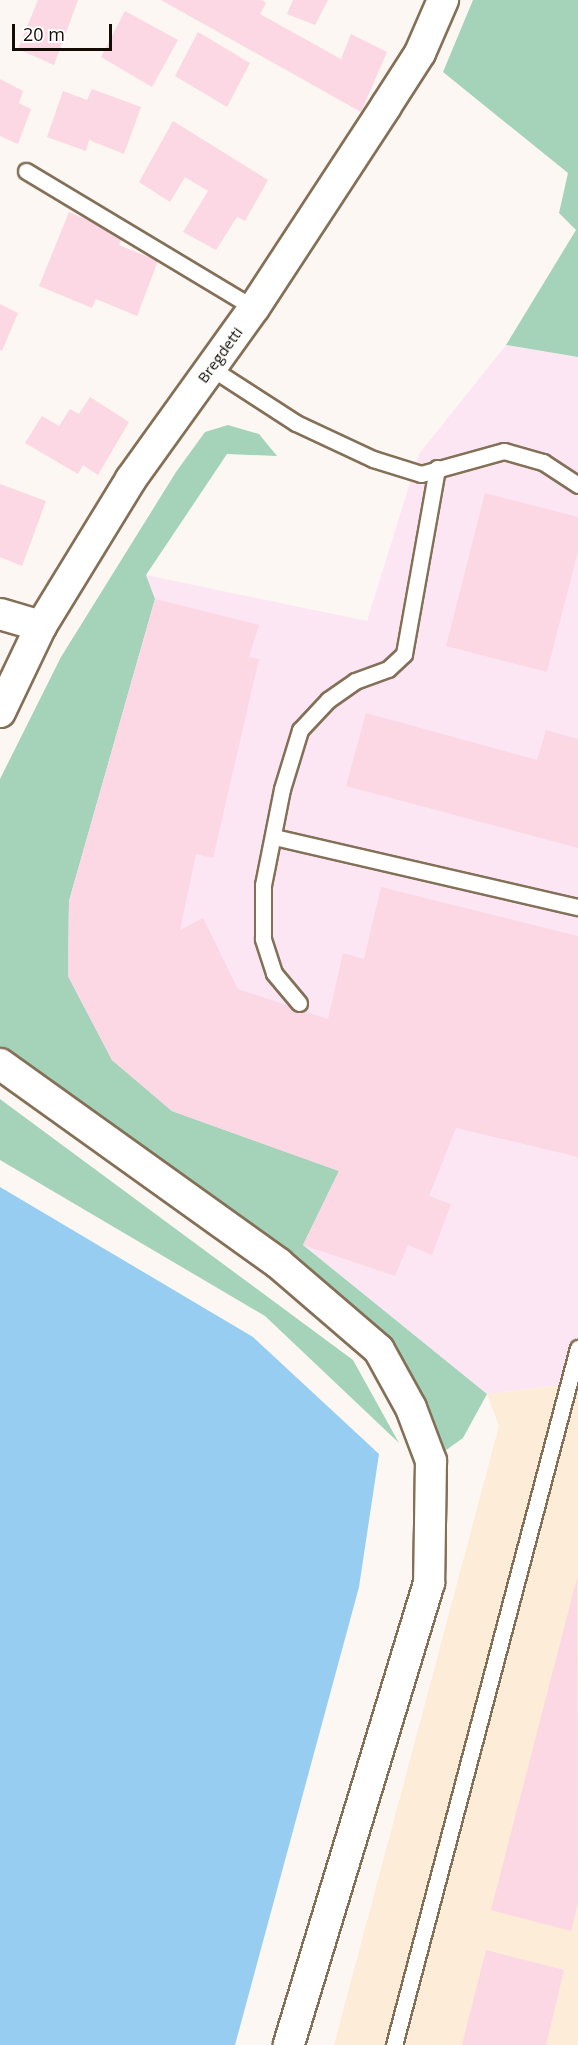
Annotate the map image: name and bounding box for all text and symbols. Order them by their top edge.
scale bar [15,12,116,50]
text: 20 m [23,22,65,46]
street label: Bregdetti [194,324,246,386]

